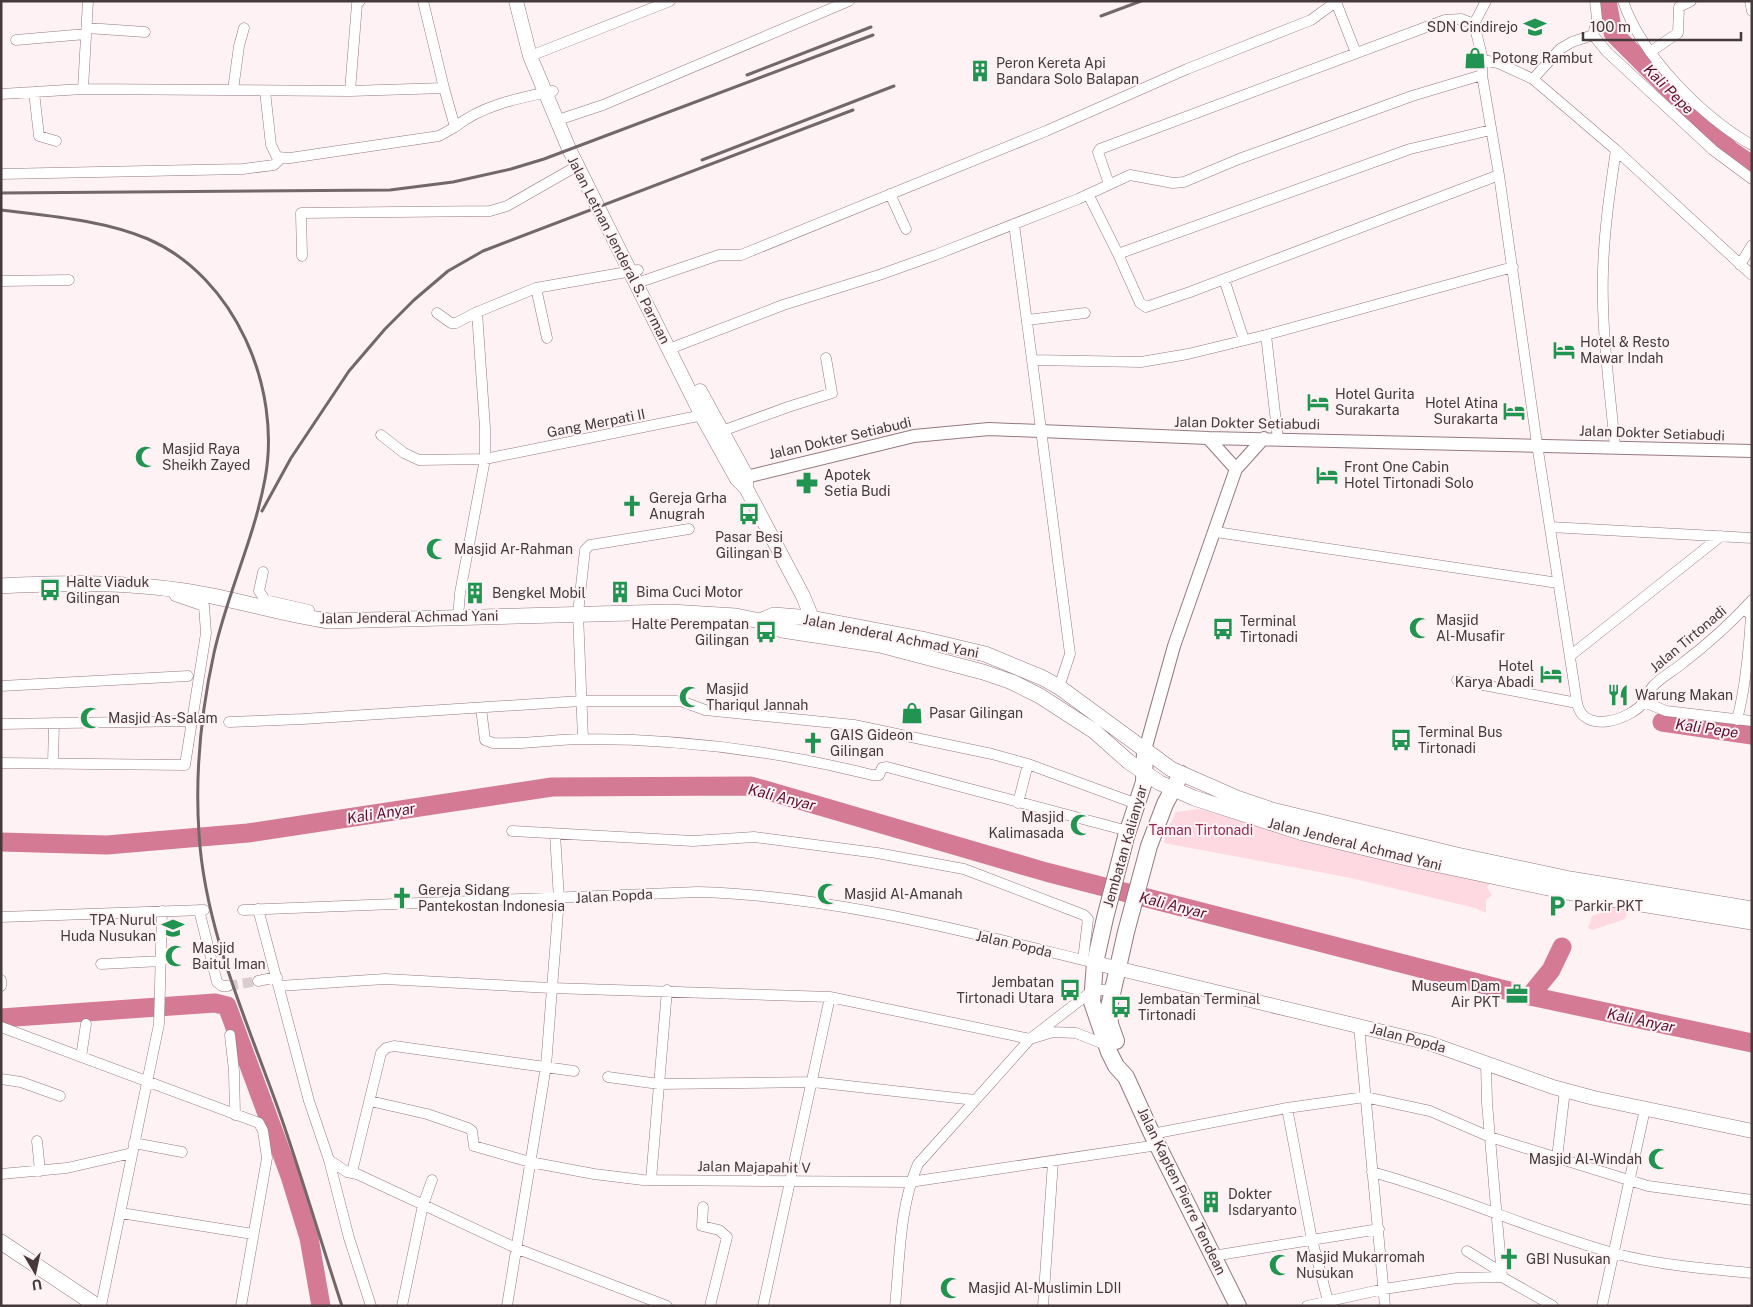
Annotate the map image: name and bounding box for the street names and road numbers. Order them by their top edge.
street label: Jalan Letnan Jenderal S. Parman [565,153,673,347]
street label: Gang Merpati II [545,406,647,440]
street label: Jalan Dokter Setiabudi [767,414,913,462]
street label: Jalan Dokter Setiabudi [1174,414,1320,432]
street label: Jalan Dokter Setiabudi [1579,422,1725,444]
street label: Jalan Tirtonadi [1647,602,1729,676]
street label: Jalan Jenderal Achmad Yani [320,607,498,627]
street label: Jalan Jenderal Achmad Yani [802,611,980,661]
street label: Jembatan Kalianyar [1100,783,1150,909]
street label: Jalan Jenderal Achmad Yani [1266,815,1444,873]
street label: Jalan Popda [575,886,653,906]
street label: Jalan Popda [974,927,1054,961]
street label: Jalan Popda [1368,1020,1448,1056]
street label: Jalan Kapten Pierre Tendean [1134,1105,1230,1277]
street label: Jalan Majapahit V [697,1158,811,1176]

